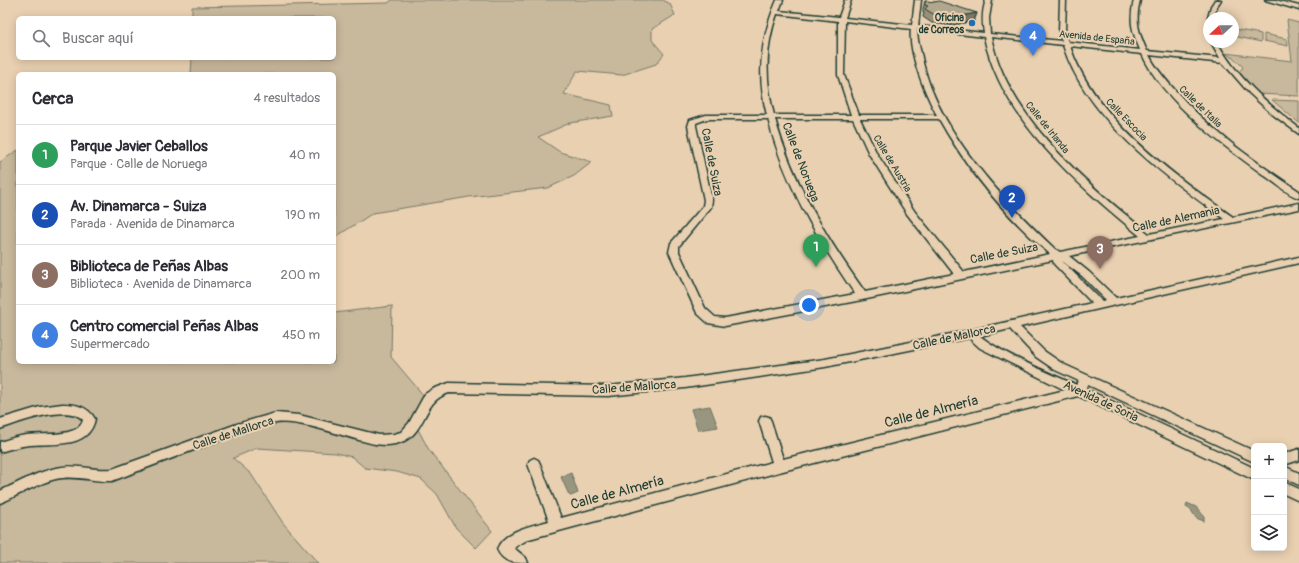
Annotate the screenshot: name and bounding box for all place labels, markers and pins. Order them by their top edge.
place label: Oficina de Correos [919,12,965,36]
marker: Oficina de Correos [967,18,977,28]
pin: 4 [1020,23,1046,56]
pin: 2 [999,185,1025,218]
pin: 1 [803,234,829,267]
pin: 3 [1087,236,1113,269]

